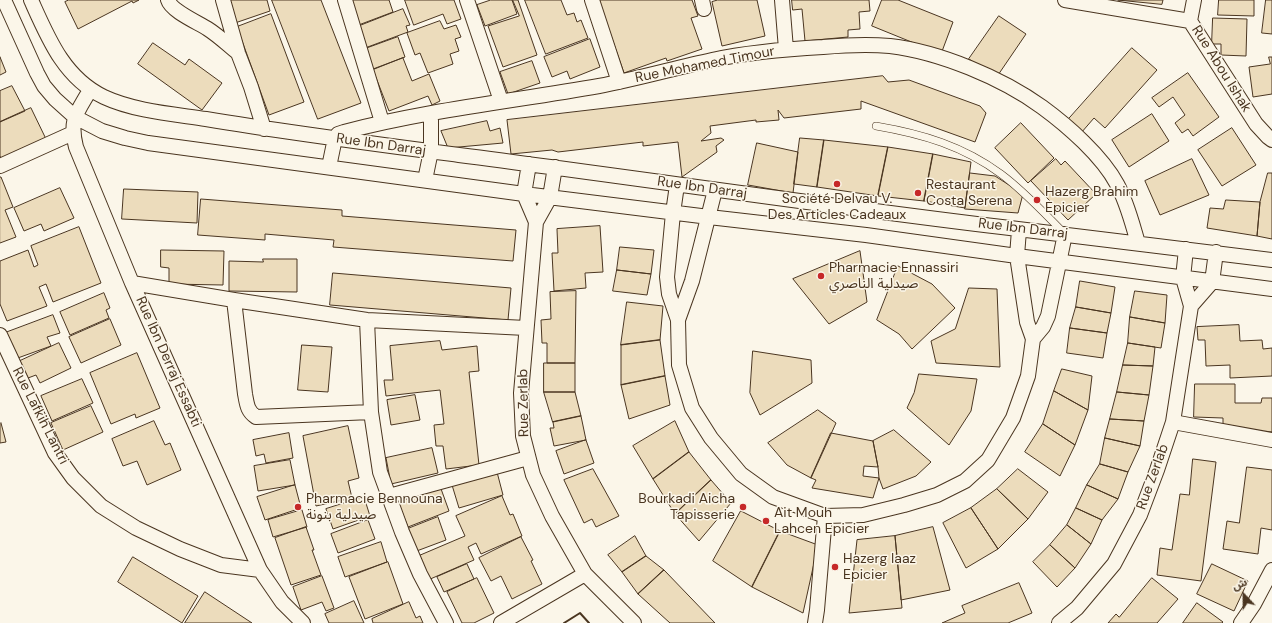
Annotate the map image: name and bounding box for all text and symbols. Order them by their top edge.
street label: Rue Abou Ishak [1188,23,1254,115]
street label: Rue Mohamed Timour [634,43,776,87]
street label: Rue Ibn Darraj [335,130,427,160]
street label: Rue Ibn Darraj [656,173,748,203]
place label: Restaurant Costa Serena [926,177,1012,210]
marker: Société Delvau V. Des Articles Cadeaux [832,179,842,189]
place label: Hazerg Brahim Epicier [1045,184,1138,216]
marker: Restaurant Costa Serena [913,188,923,198]
place label: Société Delvau V. Des Articles Cadeaux [768,191,906,224]
marker: Hazerg Brahim Epicier [1032,195,1042,205]
street label: Rue Ibn Darraj [977,215,1069,243]
place label: Pharmacie Ennassiri صيدلية الناصري [829,260,959,292]
marker: Pharmacie Ennassiri صيدلية الناصري [816,271,826,281]
street label: Rue Ibn Derraj Essabti [132,294,204,430]
street label: Rue Lafkih Lantri [8,365,72,467]
street label: Rue ZerIab [515,369,533,437]
street label: Rue ZerIab [1133,442,1173,512]
place label: Pharmacie Bennouna صيدلية بنونة [306,491,443,524]
place label: Bourkadi Aicha Tapisserie [638,491,735,524]
marker: Pharmacie Bennouna صيدلية بنونة [293,502,303,512]
marker: Bourkadi Aicha Tapisserie [738,502,748,512]
place label: Ait Mouh Lahcen Epicier [774,505,869,538]
marker: Ait Mouh Lahcen Epicier [761,516,771,526]
place label: Hazerg Iaaz Epicier [843,551,916,584]
marker: Hazerg Iaaz Epicier [830,562,840,572]
north arrow [1224,575,1264,615]
text: ش [1230,575,1249,593]

